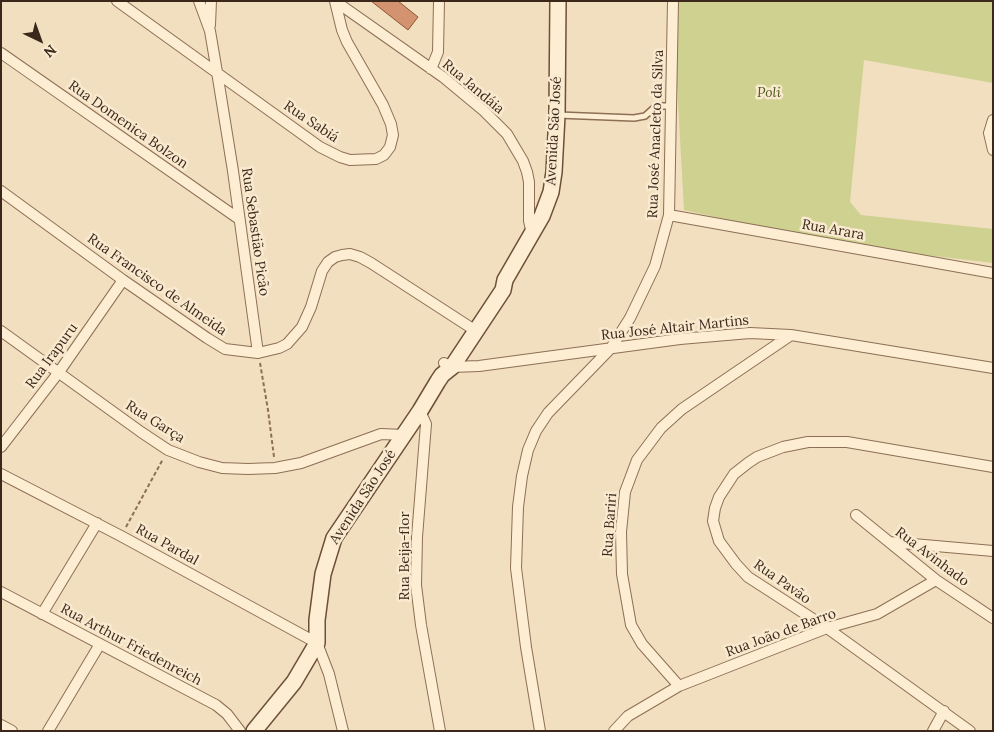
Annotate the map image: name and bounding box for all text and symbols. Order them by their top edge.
north arrow [15,15,65,65]
text: N [40,41,60,61]
street label: Rua José Anacleto da Silva [645,49,667,219]
street label: Rua Jandáia [439,56,507,118]
street label: Avenida São José [543,76,565,186]
street label: Rua Domenica Bolzon [65,77,191,173]
park label: Poli [757,85,781,101]
street label: Rua Sabiá [280,98,342,146]
street label: Rua Sebastião Picão [238,167,272,297]
street label: Rua Arara [800,216,866,244]
street label: Rua Francisco de Almeida [84,230,230,340]
street label: Rua José Altair Martins [600,312,750,344]
street label: Rua Irapuru [23,320,81,392]
street label: Rua Garça [122,397,188,447]
street label: Avenida São José [326,447,400,547]
street label: Rua Bariri [599,493,621,557]
street label: Rua Beija-flor [397,511,413,601]
street label: Rua Pardal [133,521,201,569]
street label: Rua Avinhado [892,524,972,590]
street label: Rua Pavão [750,556,814,608]
street label: Rua Arthur Friedenreich [57,601,205,689]
street label: Rua João de Barro [723,605,839,661]

